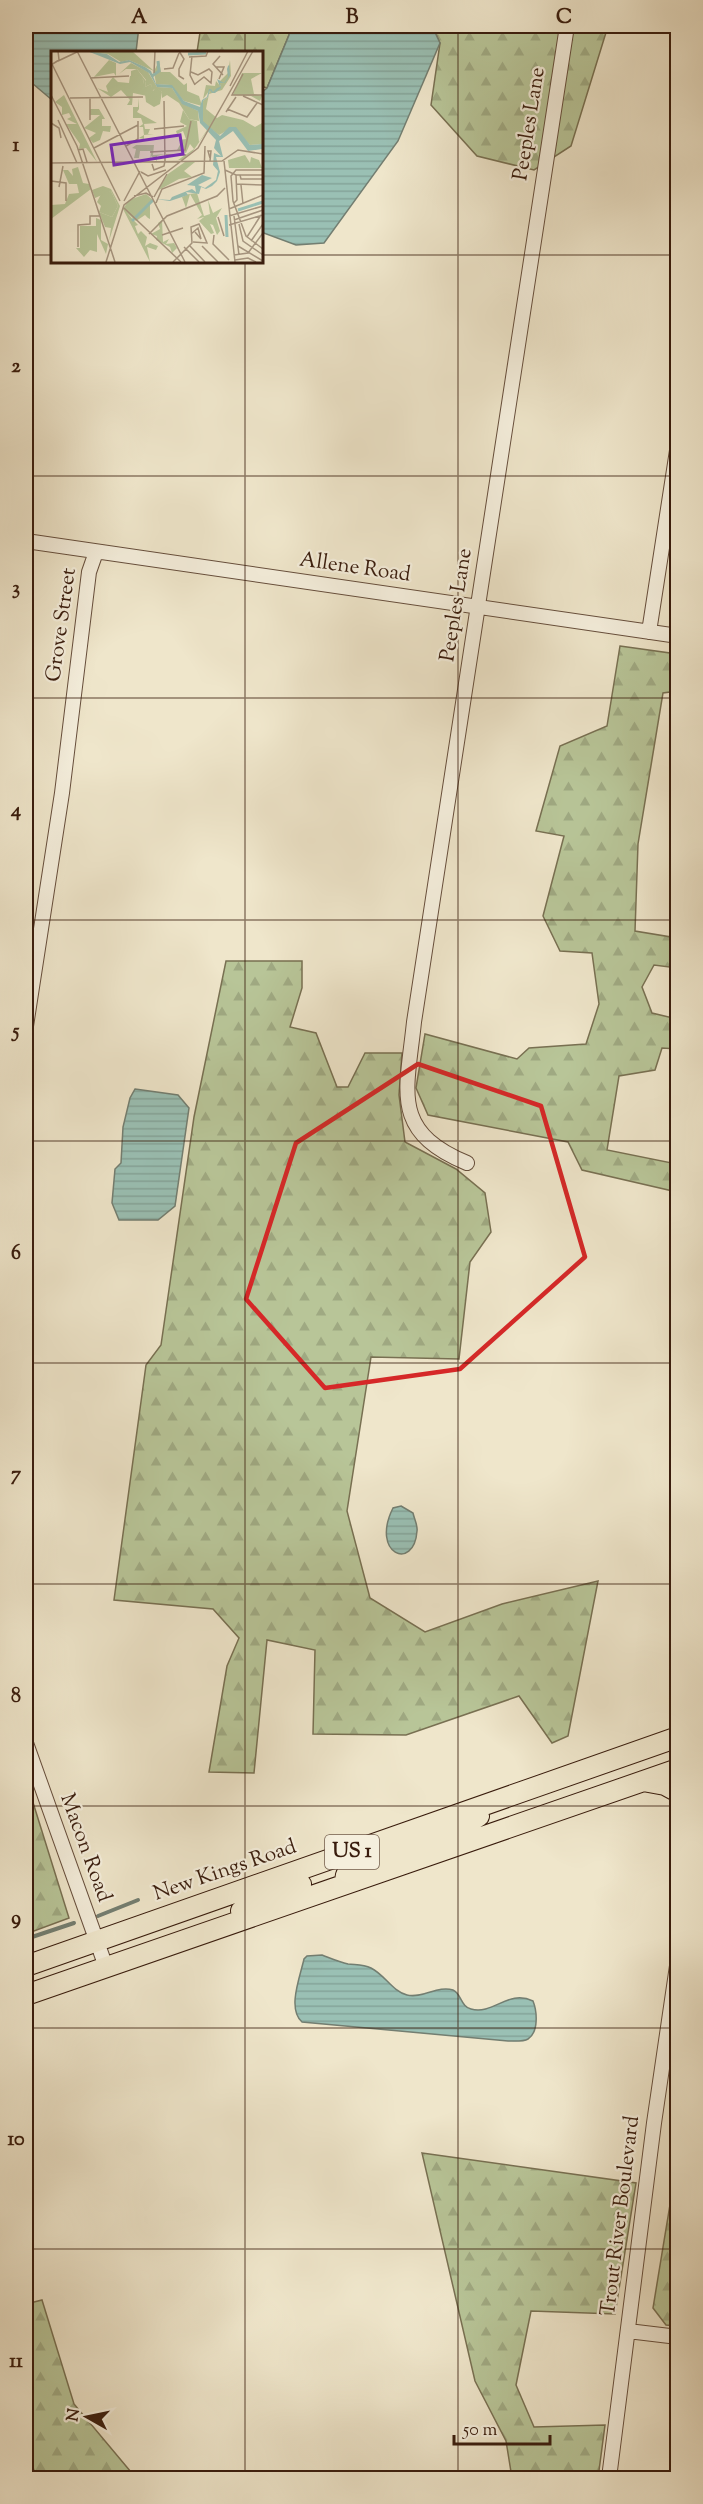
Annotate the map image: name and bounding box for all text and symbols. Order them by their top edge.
text: A [131,4,148,33]
text: B [346,4,359,33]
text: C [556,4,572,33]
inset map [51,51,262,262]
street label: Peeples Lane [506,65,554,183]
text: 1 [13,132,20,161]
text: 2 [11,353,21,382]
street label: Allene Road [297,545,413,591]
street label: Peeples Lane [433,546,481,664]
street label: Grove Street [39,566,85,684]
text: 3 [12,575,20,604]
text: 4 [10,797,21,826]
text: 5 [11,1018,20,1047]
text: 6 [11,1240,21,1269]
text: 7 [11,1461,22,1490]
text: 8 [11,1683,21,1712]
street label: Macon Road [51,1789,119,1907]
street label: New Kings Road [149,1832,301,1910]
road number: US 1 [325,1835,379,1869]
text: 9 [11,1905,21,1934]
street label: Trout River Boulevard [594,2114,648,2318]
text: 10 [7,2126,25,2155]
text: 11 [9,2348,23,2377]
north arrow [57,2387,117,2447]
text: N [62,2407,87,2423]
scale bar [454,2408,550,2446]
text: 50 m [462,2418,498,2444]

